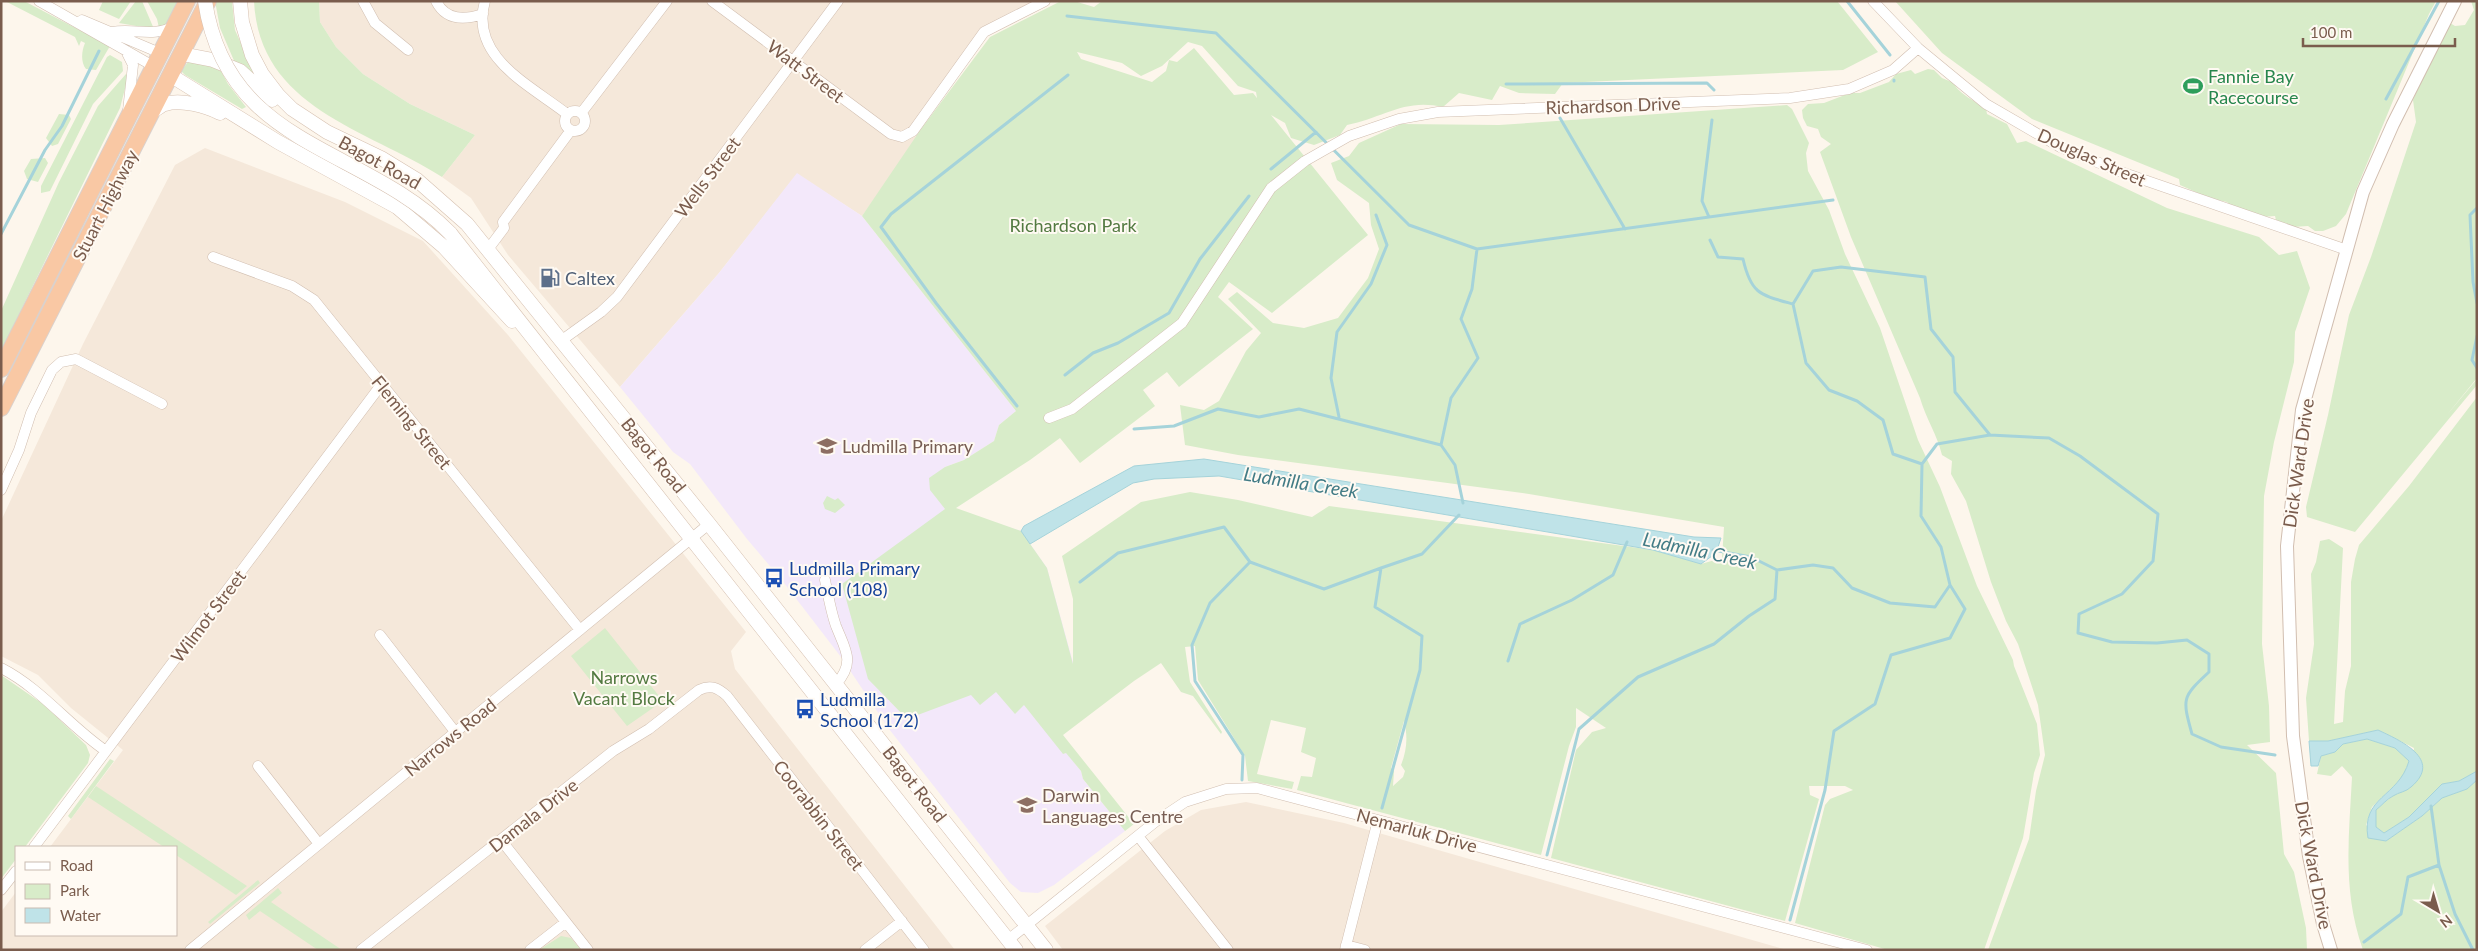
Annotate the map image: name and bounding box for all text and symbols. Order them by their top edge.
scale bar [2303,15,2456,47]
text: 100 m [2310,23,2352,41]
street label: Watt Street [763,35,849,107]
place label: Fannie Bay Racecourse [2208,65,2299,108]
sports icon: Fannie Bay Racecourse [2182,75,2204,97]
street label: Richardson Drive [1545,92,1681,118]
street label: Douglas Street [2034,123,2150,191]
street label: Bagot Road [335,130,425,194]
street label: Wells Street [670,132,745,222]
street label: Stuart Highway [68,145,143,264]
park label: Richardson Park [1009,214,1137,236]
fuel station icon: Caltex [539,267,561,289]
place label: Caltex [565,267,615,289]
street label: Fleming Street [367,371,457,474]
street label: Dick Ward Drive [2278,397,2318,529]
street label: Bagot Road [617,413,691,497]
school or university icon: Ludmilla Primary [816,435,838,457]
place label: Ludmilla Primary [842,435,974,457]
water label: Ludmilla Creek [1242,462,1361,503]
water label: Ludmilla Creek [1641,527,1760,573]
place label: Ludmilla Primary School (108) [789,557,921,600]
street label: Wilmot Street [166,565,250,667]
bus stop icon: Ludmilla Primary School (108) [763,567,785,589]
park label: Narrows Vacant Block [573,666,676,709]
place label: Ludmilla School (172) [820,688,919,731]
street label: Narrows Road [400,693,500,781]
bus stop icon: Ludmilla School (172) [794,698,816,720]
street label: Bagot Road [878,741,952,827]
street label: Coorabbin Street [769,755,869,875]
street label: Damala Drive [484,773,582,857]
place label: Darwin Languages Centre [1042,784,1183,827]
school or university icon: Darwin Languages Centre [1016,794,1038,816]
street label: Dick Ward Drive [2291,799,2337,931]
street label: Nemarluk Drive [1354,803,1480,857]
legend [15,846,178,936]
text: Road [60,856,93,874]
text: Park [60,881,90,899]
north arrow [2413,886,2463,936]
text: Water [60,906,101,924]
text: N [2437,912,2456,932]

